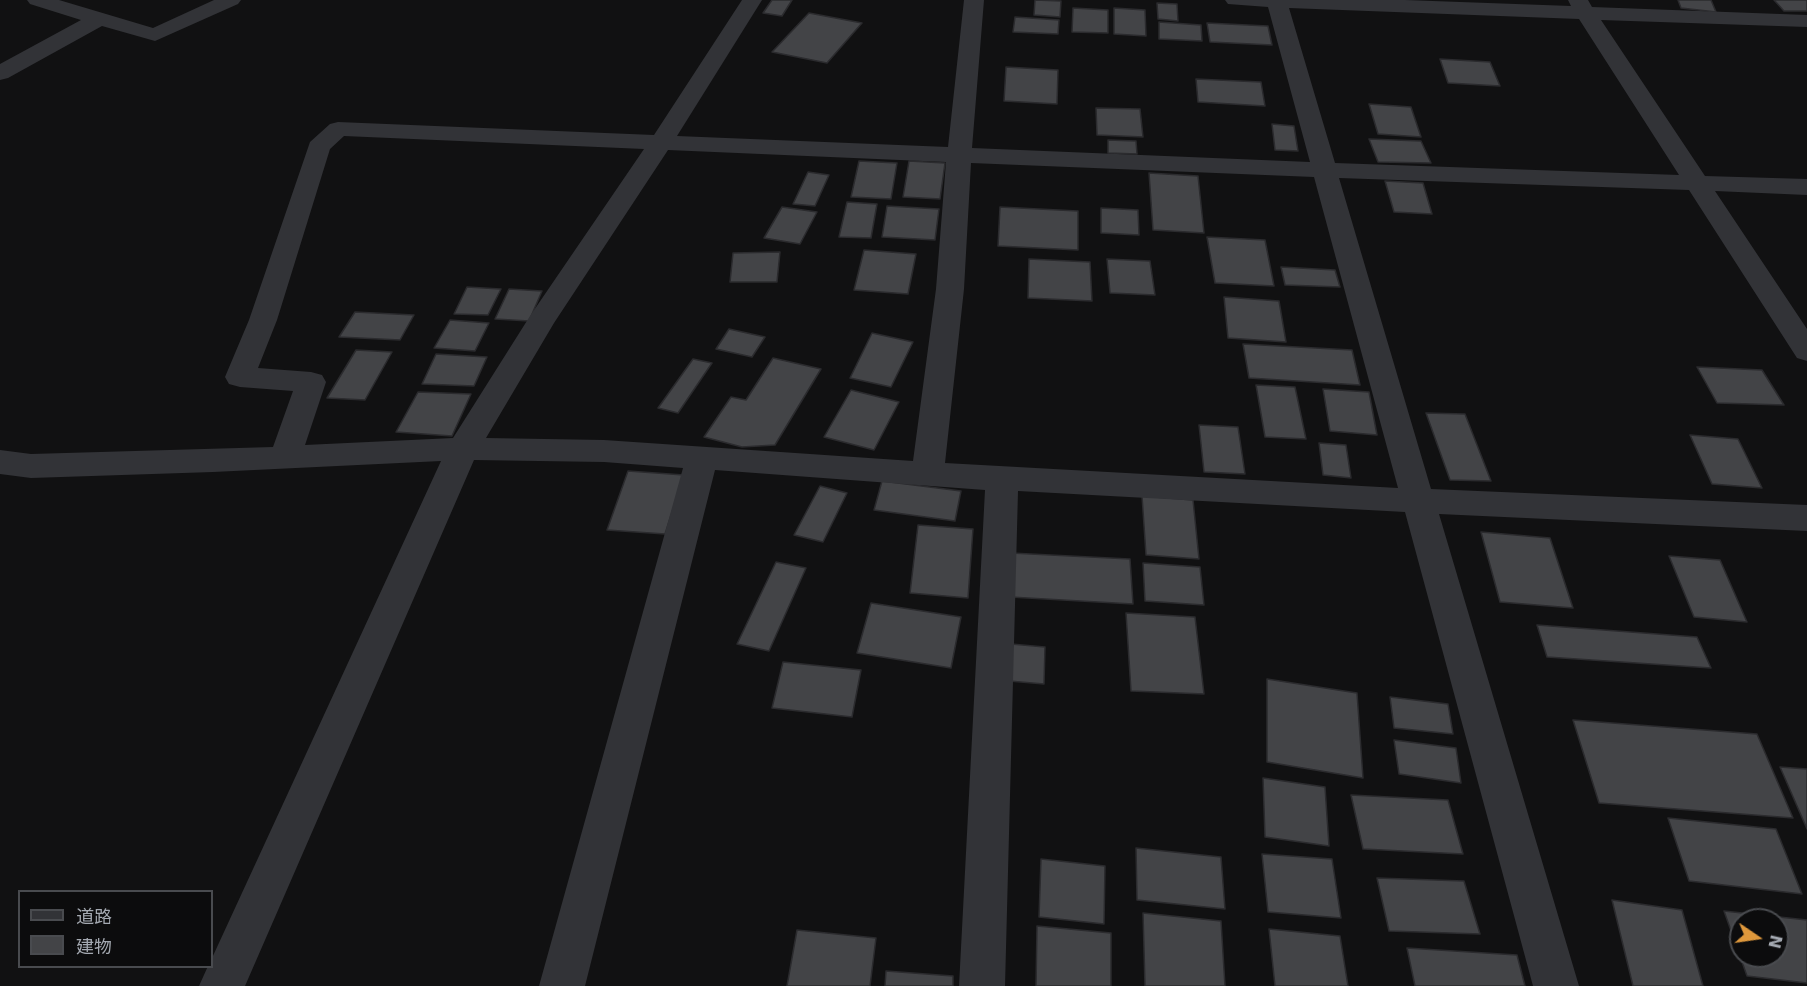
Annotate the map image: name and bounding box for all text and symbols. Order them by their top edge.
legend [18,890,213,968]
text: 道路 [76,906,112,927]
north arrow [1729,908,1789,968]
text: N [1764,933,1786,950]
text: 建物 [76,936,112,957]

